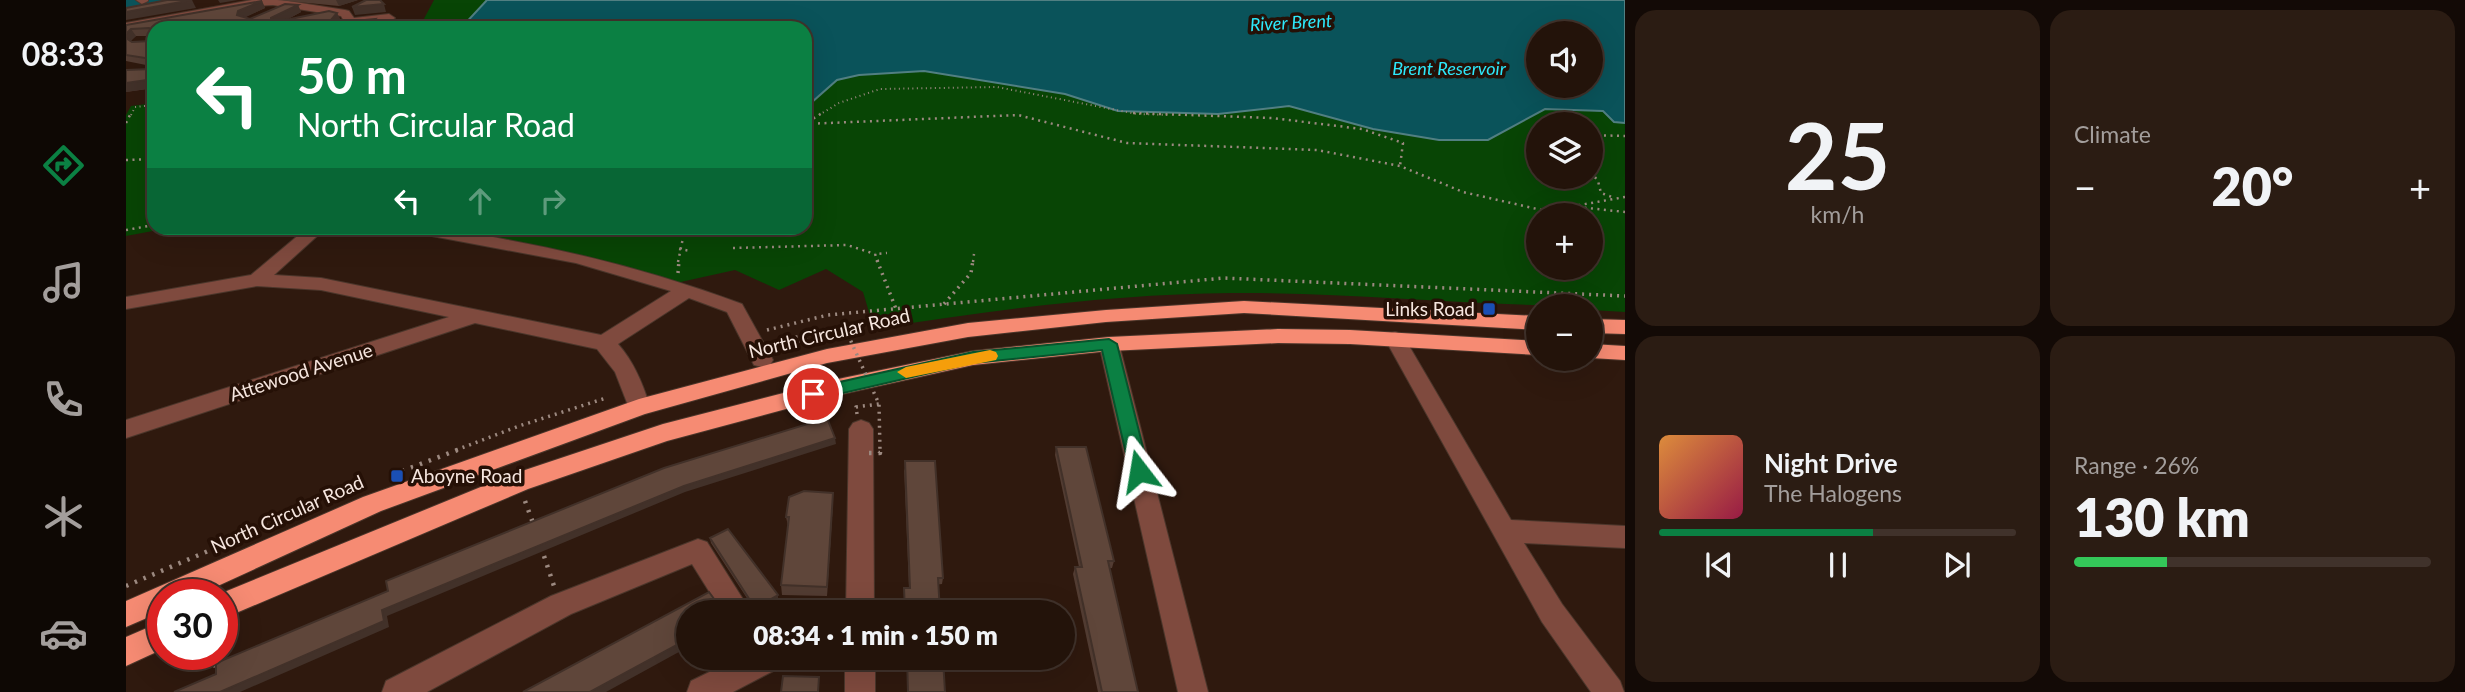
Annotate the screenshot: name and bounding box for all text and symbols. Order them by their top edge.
water label: River Brent [1249,9,1333,35]
map controls [1526,21,1603,371]
button: sound [1526,21,1603,98]
text: 08:33 [22,34,104,73]
text: 50 m [297,46,407,104]
icon: left [182,49,273,140]
water label: Brent Reservoir [1392,57,1507,79]
text: 25 [1785,100,1890,209]
text: North Circular Road [297,105,575,144]
button: layers [1526,112,1603,189]
text: Climate [2074,120,2151,148]
icon: directions [39,141,88,190]
text: 20° [2212,155,2293,217]
text: − [2074,164,2096,210]
text: + [2409,164,2431,210]
icon: left [388,182,426,220]
icon: ahead [461,182,499,220]
icon: right [534,182,572,220]
text: km/h [1811,200,1864,228]
button: + [1526,203,1603,280]
icon: music [39,258,88,307]
button: − [1526,294,1603,371]
place label: Links Road [1385,297,1475,320]
marker: Links Road [1481,301,1497,317]
street label: North Circular Road [746,303,912,362]
street label: Attewood Avenue [226,338,375,406]
pin [783,364,843,424]
icon: phone [39,375,88,424]
icon: arrive [794,375,832,413]
position arrow [1102,434,1176,508]
text: Night Drive [1764,447,1898,479]
text: Range · 26% [2074,451,2199,479]
place label: Aboyne Road [411,464,522,487]
marker: Aboyne Road [389,468,405,484]
street label: North Circular Road [207,469,367,558]
text: The Halogens [1764,479,1902,507]
text: 130 km [2074,486,2250,548]
icon: climate [39,492,88,541]
icon: previous [1700,546,1738,584]
icon: pause [1819,546,1857,584]
icon: next [1938,546,1976,584]
speed limit sign: 30 [147,579,238,670]
icon: car [39,609,88,658]
text: 08:34 · 1 min · 150 m [753,619,998,651]

